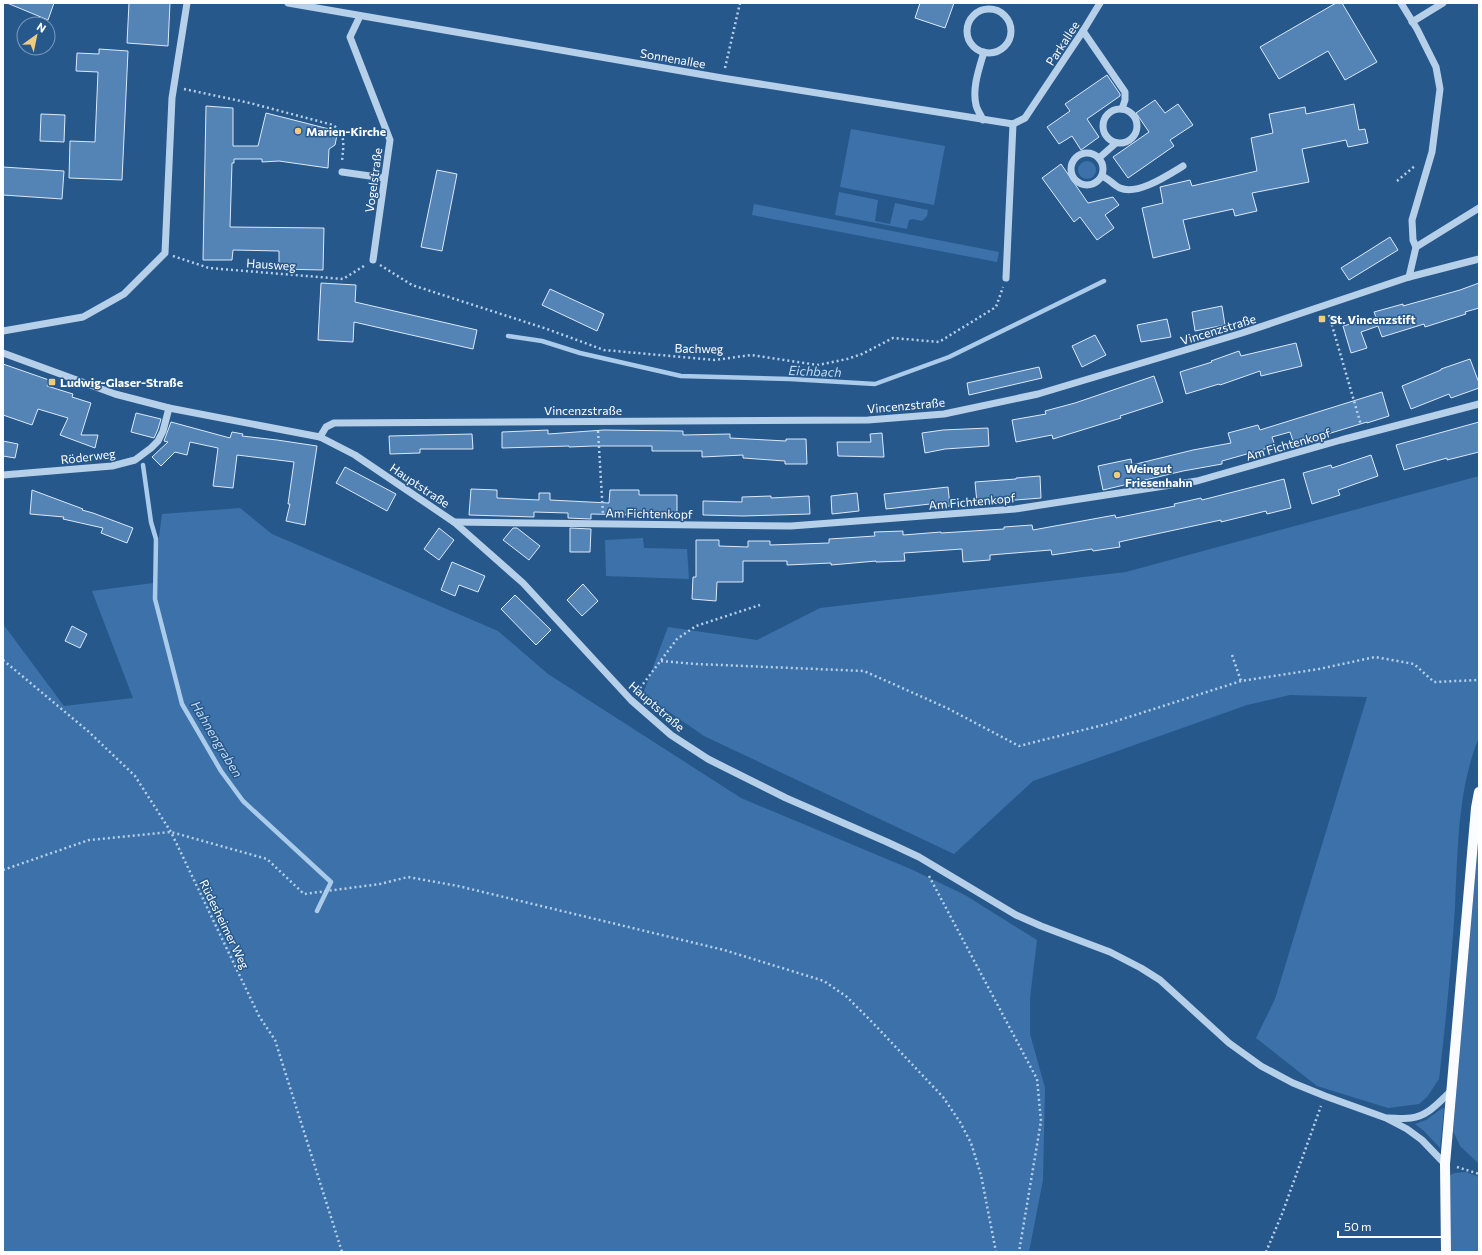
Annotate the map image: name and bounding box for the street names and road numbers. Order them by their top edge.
street label: Parkallee [1042,18,1082,68]
street label: Sonnenallee [639,45,707,71]
street label: Vogelstraße [362,147,384,213]
street label: Hausweg [246,255,297,273]
street label: Vincenzstraße [1179,311,1257,347]
street label: Bachweg [674,341,724,355]
street label: Vincenzstraße [866,395,946,415]
street label: Vincenzstraße [544,403,622,417]
street label: Am Fichtenkopf [1244,425,1332,463]
street label: Röderweg [60,446,117,466]
street label: Hauptstraße [388,460,452,510]
street label: Am Fichtenkopf [928,490,1016,512]
street label: Am Fichtenkopf [605,505,693,521]
street label: Hauptstraße [626,678,688,734]
street label: Rüdesheimer Weg [197,877,253,971]

